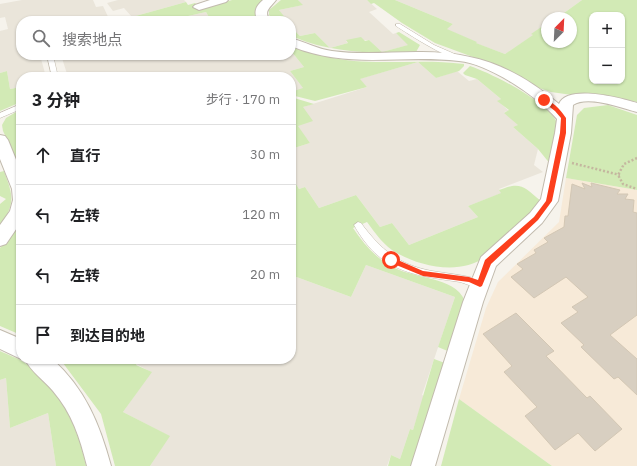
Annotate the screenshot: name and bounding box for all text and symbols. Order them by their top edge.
north arrow [541,12,577,48]
map controls [589,12,625,84]
button: + [589,12,625,48]
search box [16,16,296,60]
icon: search [30,27,52,49]
text: 搜索地点 [62,30,122,49]
button: − [589,48,625,84]
text: 3 分钟 [32,89,80,111]
text: 步行 · 170 m [206,91,280,108]
route end [535,91,553,109]
icon: ahead [32,144,54,166]
text: 直行 [70,146,100,165]
text: 30 m [250,146,280,163]
icon: left [32,204,54,226]
text: 左转 [70,206,100,225]
text: 120 m [242,206,280,223]
route start [382,251,400,269]
icon: left [32,264,54,286]
text: 左转 [70,266,100,285]
text: 20 m [250,266,280,283]
icon: arrive [32,324,54,346]
text: 到达目的地 [70,326,145,345]

